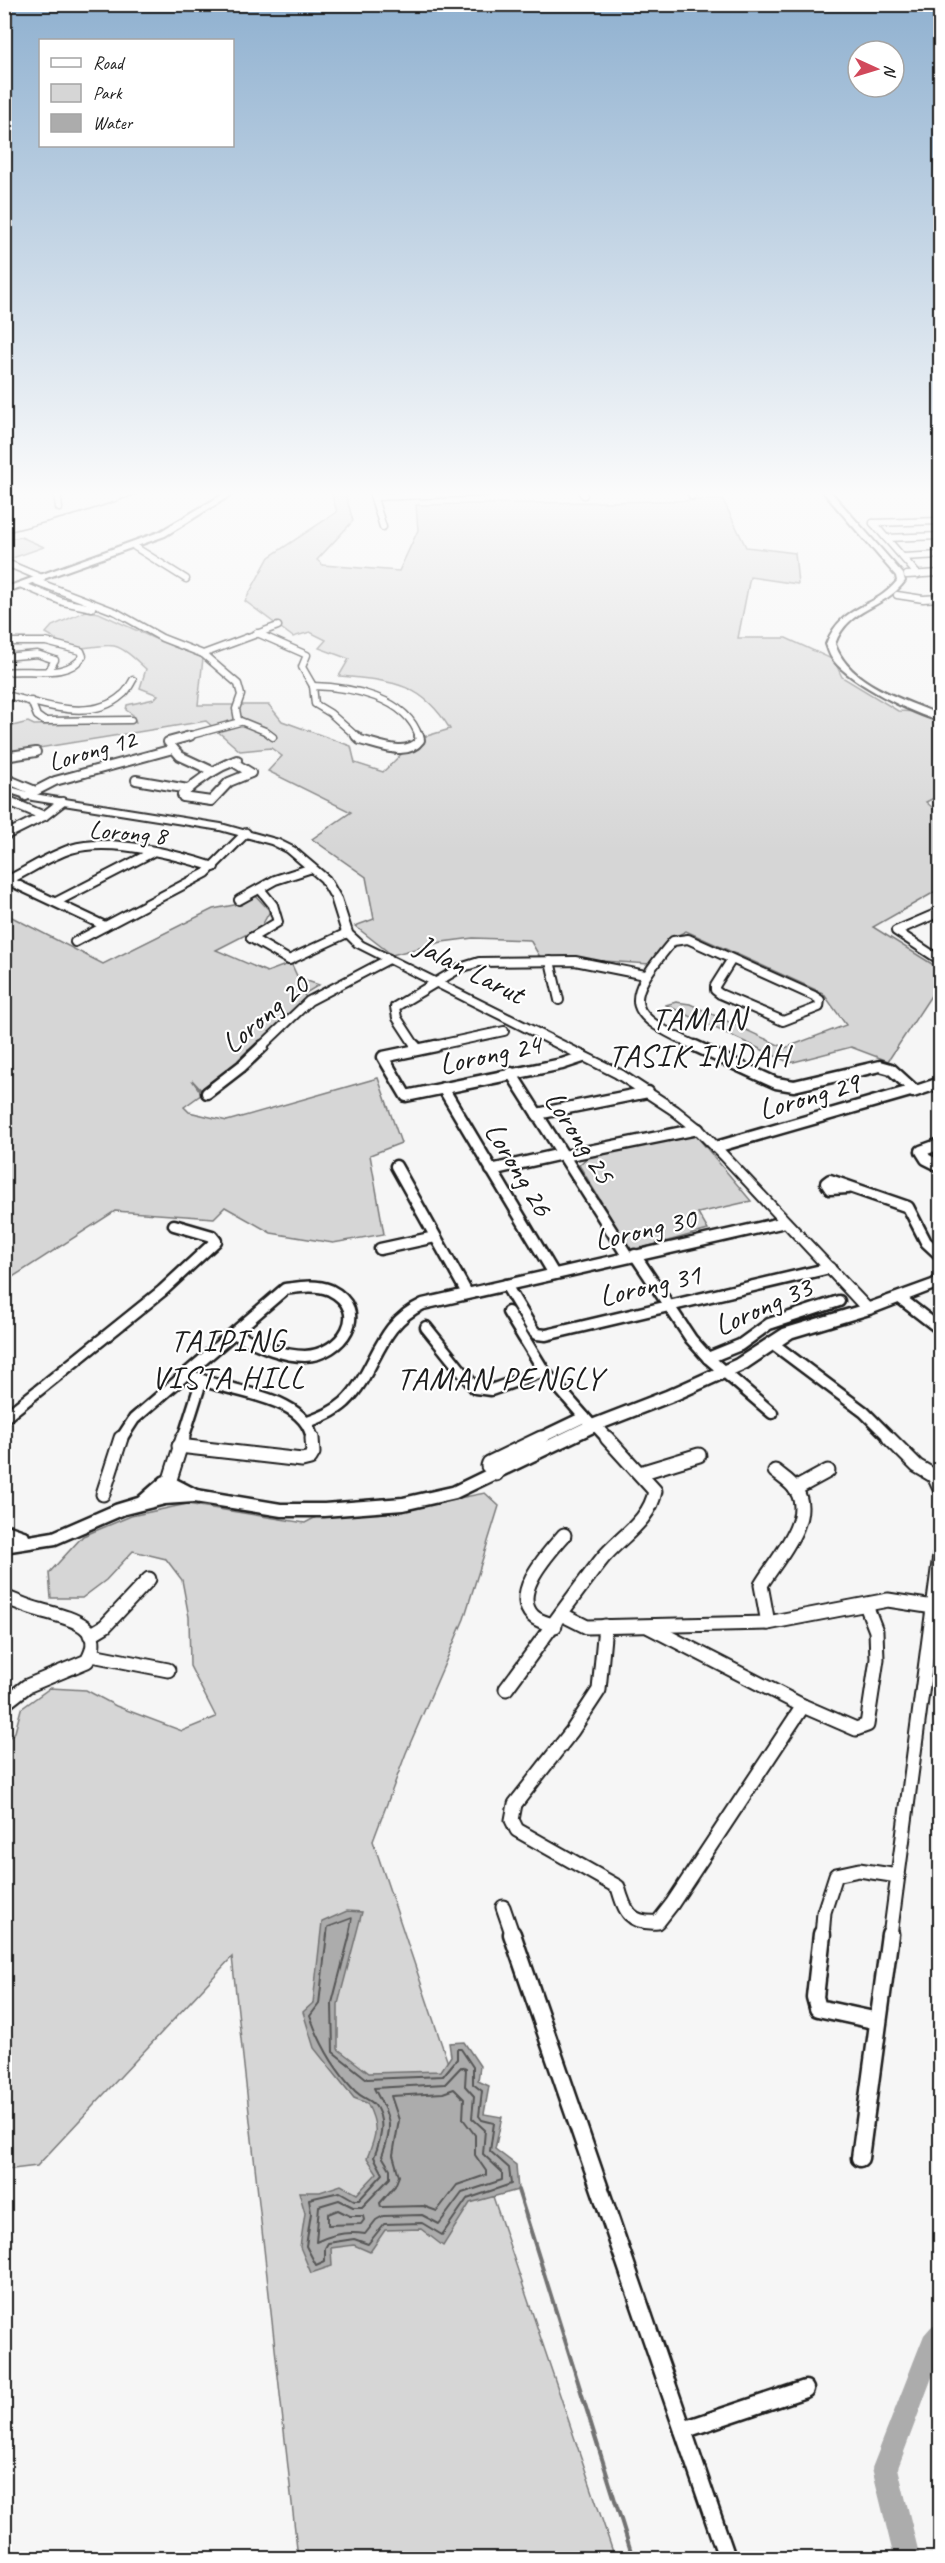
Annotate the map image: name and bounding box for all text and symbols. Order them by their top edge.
legend [39,39,234,147]
north arrow [846,39,906,99]
text: Road [93,52,126,74]
text: N [879,64,900,79]
text: Park [93,82,123,104]
text: Water [93,112,134,134]
street label: Lorong 12 [45,722,142,779]
street label: Lorong 8 [88,813,170,853]
street label: Jalan Larut [408,925,533,1014]
street label: Lorong 20 [213,965,319,1062]
district label: TAMAN TASIK INDAH [608,998,793,1076]
street label: Lorong 24 [436,1024,547,1083]
street label: Lorong 29 [754,1063,866,1128]
street label: Lorong 25 [536,1083,625,1192]
street label: Lorong 26 [476,1115,563,1224]
street label: Lorong 30 [590,1198,702,1259]
street label: Lorong 31 [595,1255,706,1315]
street label: Lorong 33 [708,1267,820,1344]
district label: TAIPING VISTA HILL [151,1320,305,1398]
district label: TAMAN PENGLY [397,1358,608,1399]

